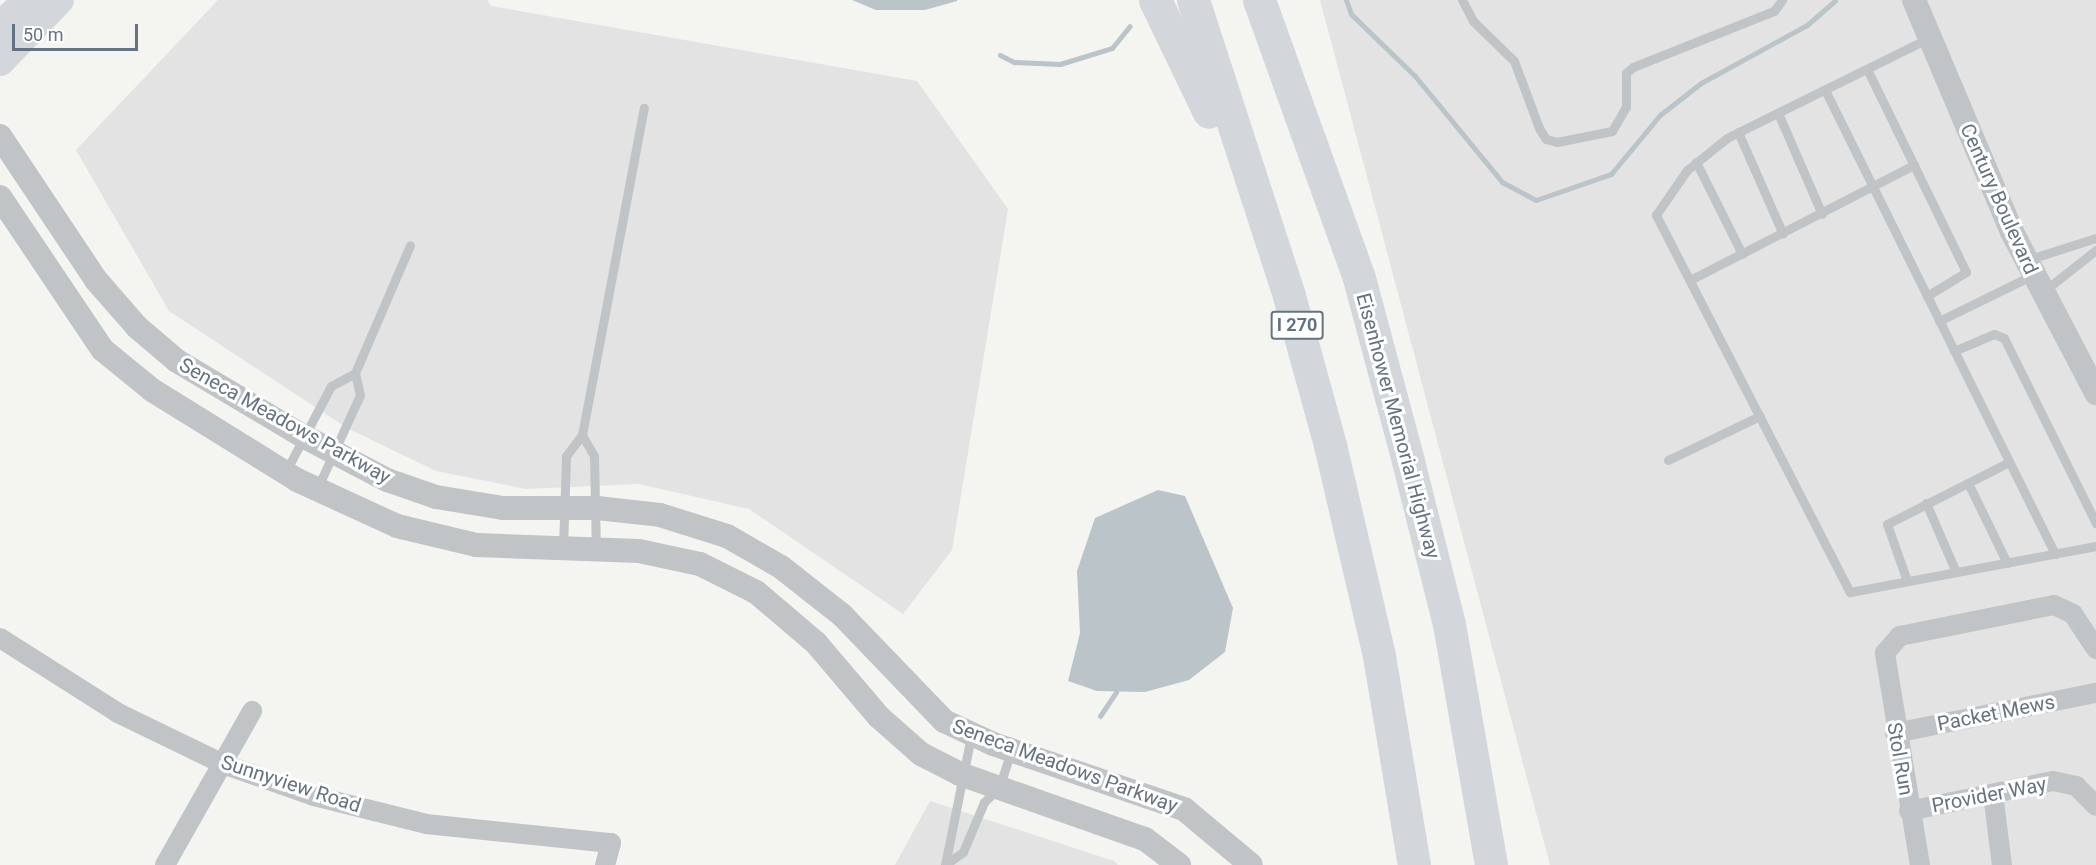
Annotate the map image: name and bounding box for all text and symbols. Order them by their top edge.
scale bar [15,12,141,50]
text: 50 m [23,24,63,45]
street label: Century Boulevard [1955,120,2043,278]
street label: Eisenhower Memorial Highway [1351,291,1445,561]
road number: I 270 [1270,310,1324,340]
street label: Seneca Meadows Parkway [175,353,395,489]
street label: Packet Mews [1935,690,2057,736]
street label: Seneca Meadows Parkway [949,714,1181,818]
street label: Stol Run [1882,721,1918,797]
street label: Sunnyview Road [218,750,364,818]
street label: Provider Way [1930,772,2048,818]

